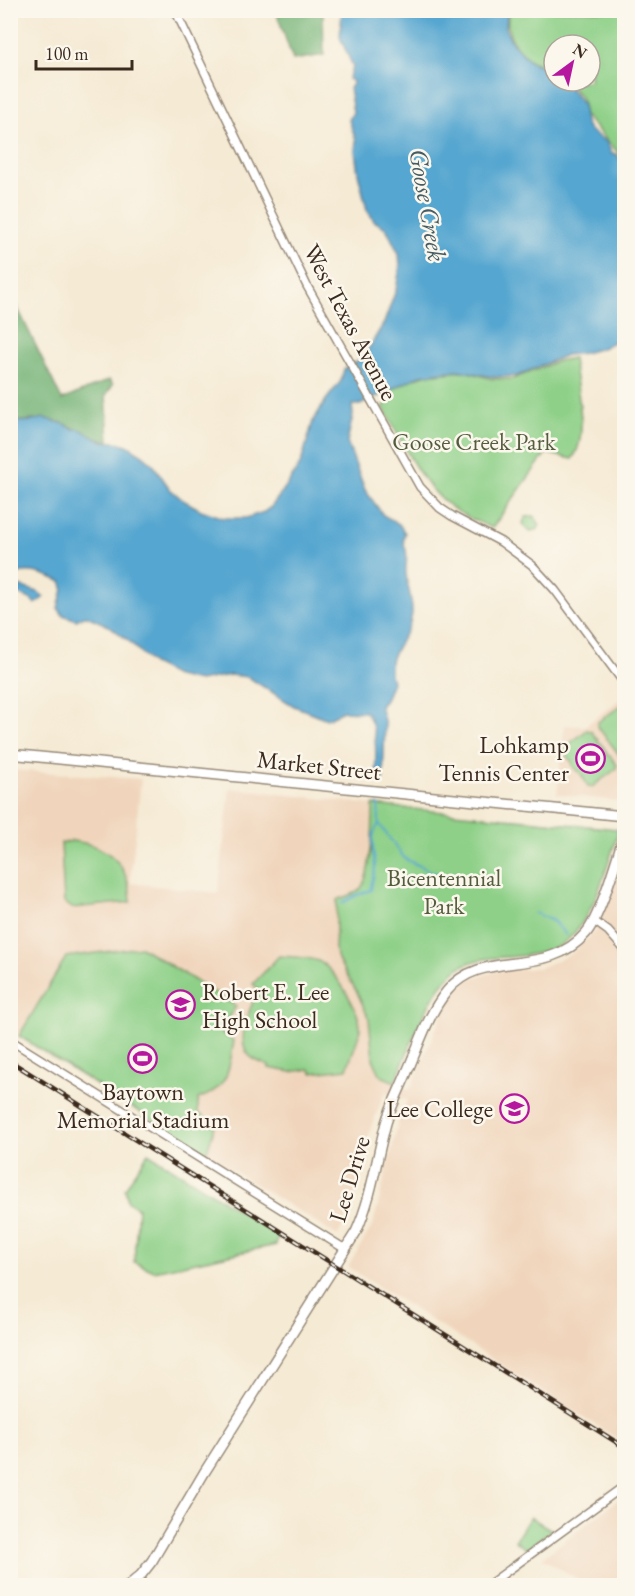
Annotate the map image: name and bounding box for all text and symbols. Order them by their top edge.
scale bar [36,33,132,71]
north arrow [542,33,602,93]
text: N [569,39,591,63]
text: 100 m [45,42,89,65]
water label: Goose Creek [401,146,455,264]
street label: West Texas Avenue [297,239,405,405]
park label: Goose Creek Park [392,426,557,457]
place label: Lohkamp Tennis Center [438,729,569,788]
sports icon: Lohkamp Tennis Center [574,742,606,774]
street label: Market Street [256,743,383,787]
park label: Bicentennial Park [387,862,502,921]
place label: Robert E. Lee High School [202,976,329,1035]
school or university icon: Robert E. Lee High School [165,989,197,1021]
sports icon: Baytown Memorial Stadium [127,1042,159,1074]
place label: Baytown Memorial Stadium [57,1076,230,1135]
school or university icon: Lee College [498,1092,530,1124]
place label: Lee College [386,1093,493,1124]
street label: Lee Drive [321,1132,377,1226]

